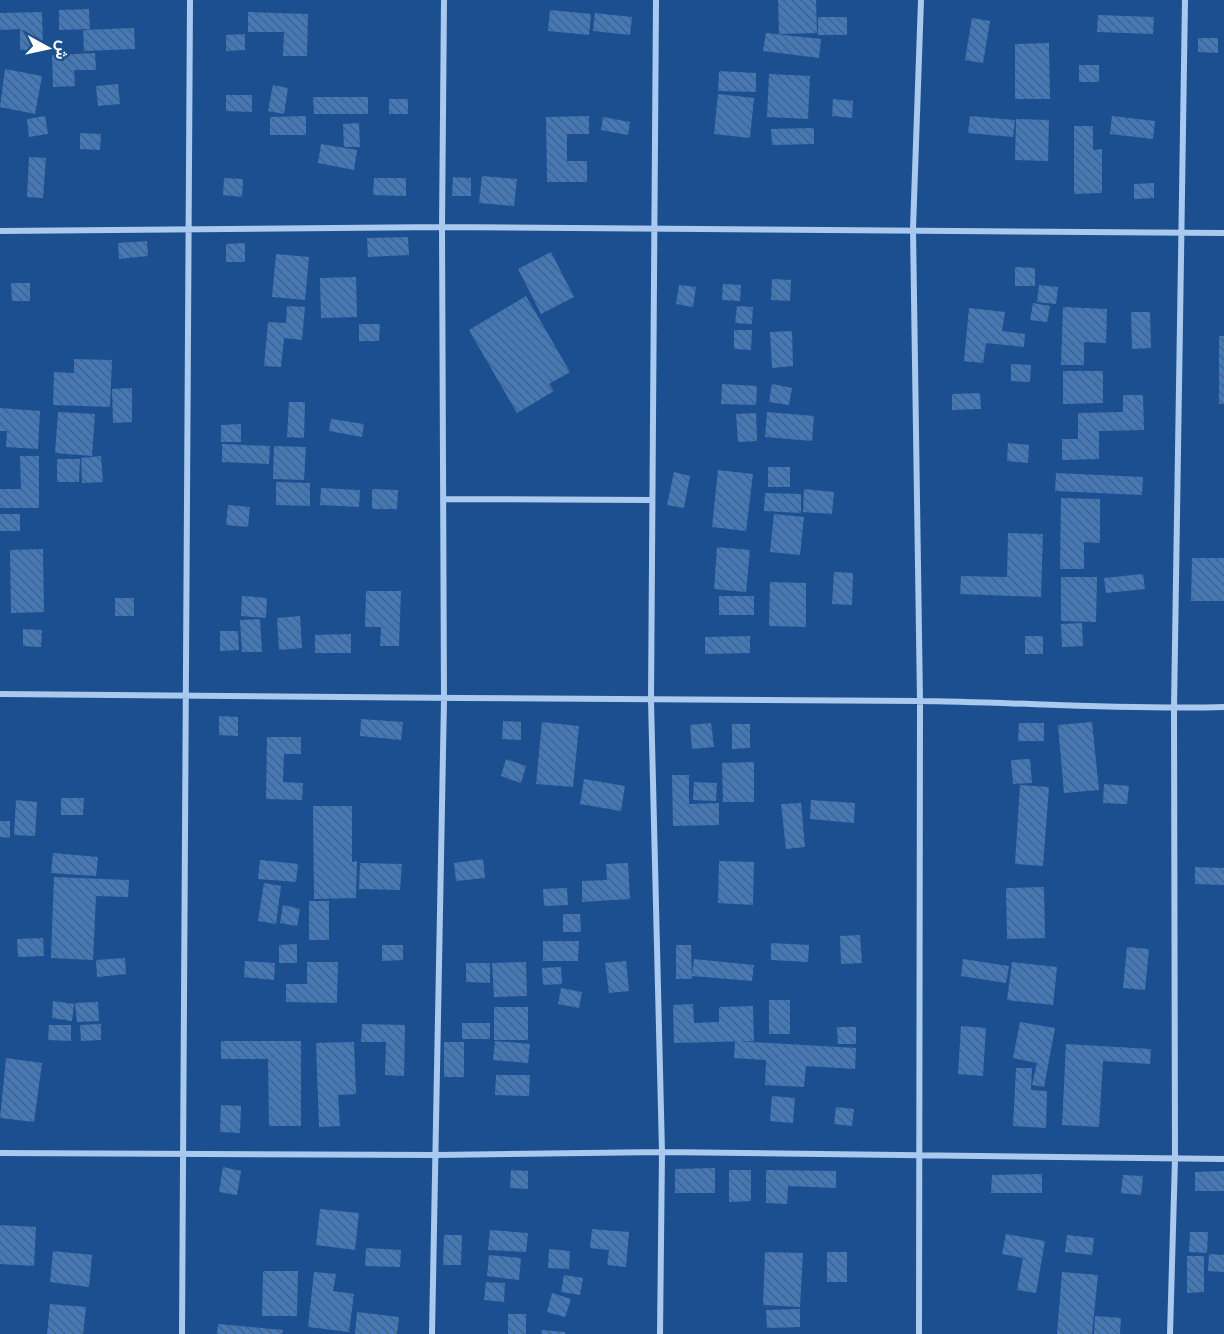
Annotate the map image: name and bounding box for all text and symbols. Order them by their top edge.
north arrow [18,18,78,78]
text: ش [52,39,74,61]

